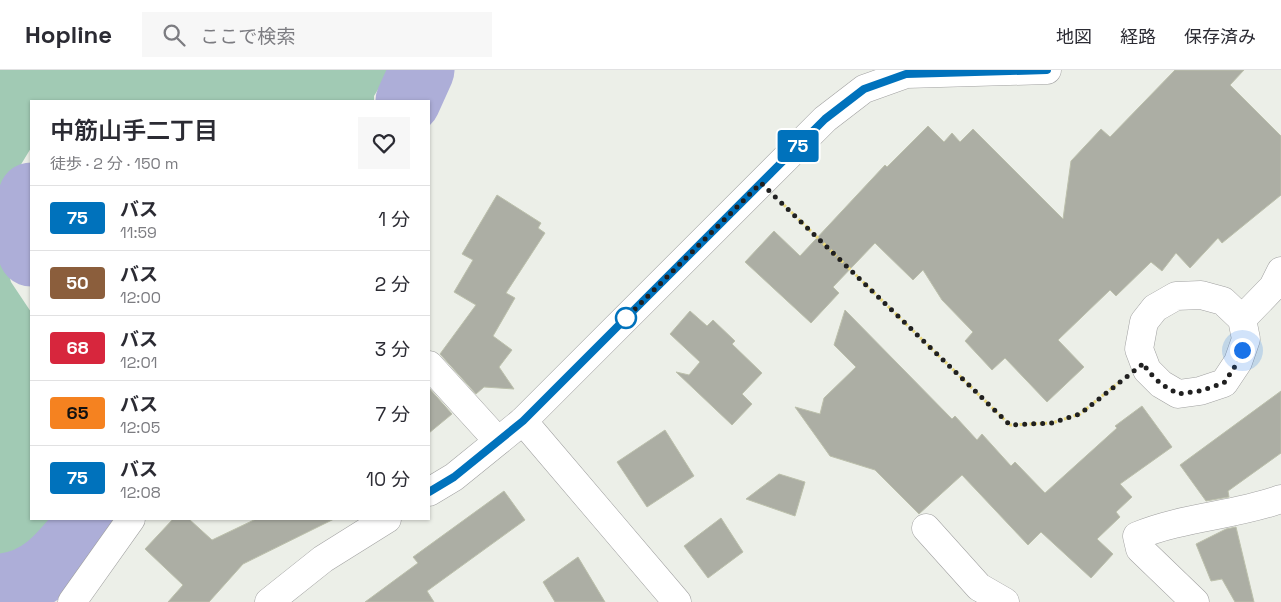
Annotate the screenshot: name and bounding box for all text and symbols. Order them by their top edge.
search box [142,12,492,57]
text: Hopline [25,19,112,50]
icon: search [160,21,188,49]
text: ここで検索 [200,24,295,49]
text: 地図 [1056,25,1092,48]
text: 経路 [1120,25,1156,48]
text: 保存済み [1184,25,1256,48]
text: 中筋山手二丁目 [50,115,218,146]
button: heart [358,117,410,169]
line badge: 75 [776,130,820,162]
text: 75 [788,134,808,157]
text: 徒歩 · 2 分 · 150 m [50,153,179,174]
text: バス [120,197,158,222]
text: 75 [67,206,88,229]
text: 1 分 [378,207,410,232]
text: 11:59 [120,222,157,243]
text: バス [120,262,158,287]
text: 50 [66,271,89,294]
text: 2 分 [375,272,410,297]
text: 12:00 [120,287,161,308]
unlabelled marker [615,307,637,329]
text: バス [120,327,158,352]
text: 68 [67,336,88,359]
text: 3 分 [375,337,410,362]
your location [1230,338,1255,363]
text: 12:01 [120,352,157,373]
text: バス [120,392,158,417]
text: 65 [67,401,88,424]
text: 7 分 [375,402,410,427]
text: 12:05 [120,417,160,438]
text: バス [120,457,158,482]
text: 75 [67,466,88,489]
text: 10 分 [366,467,410,492]
text: 12:08 [120,482,161,503]

